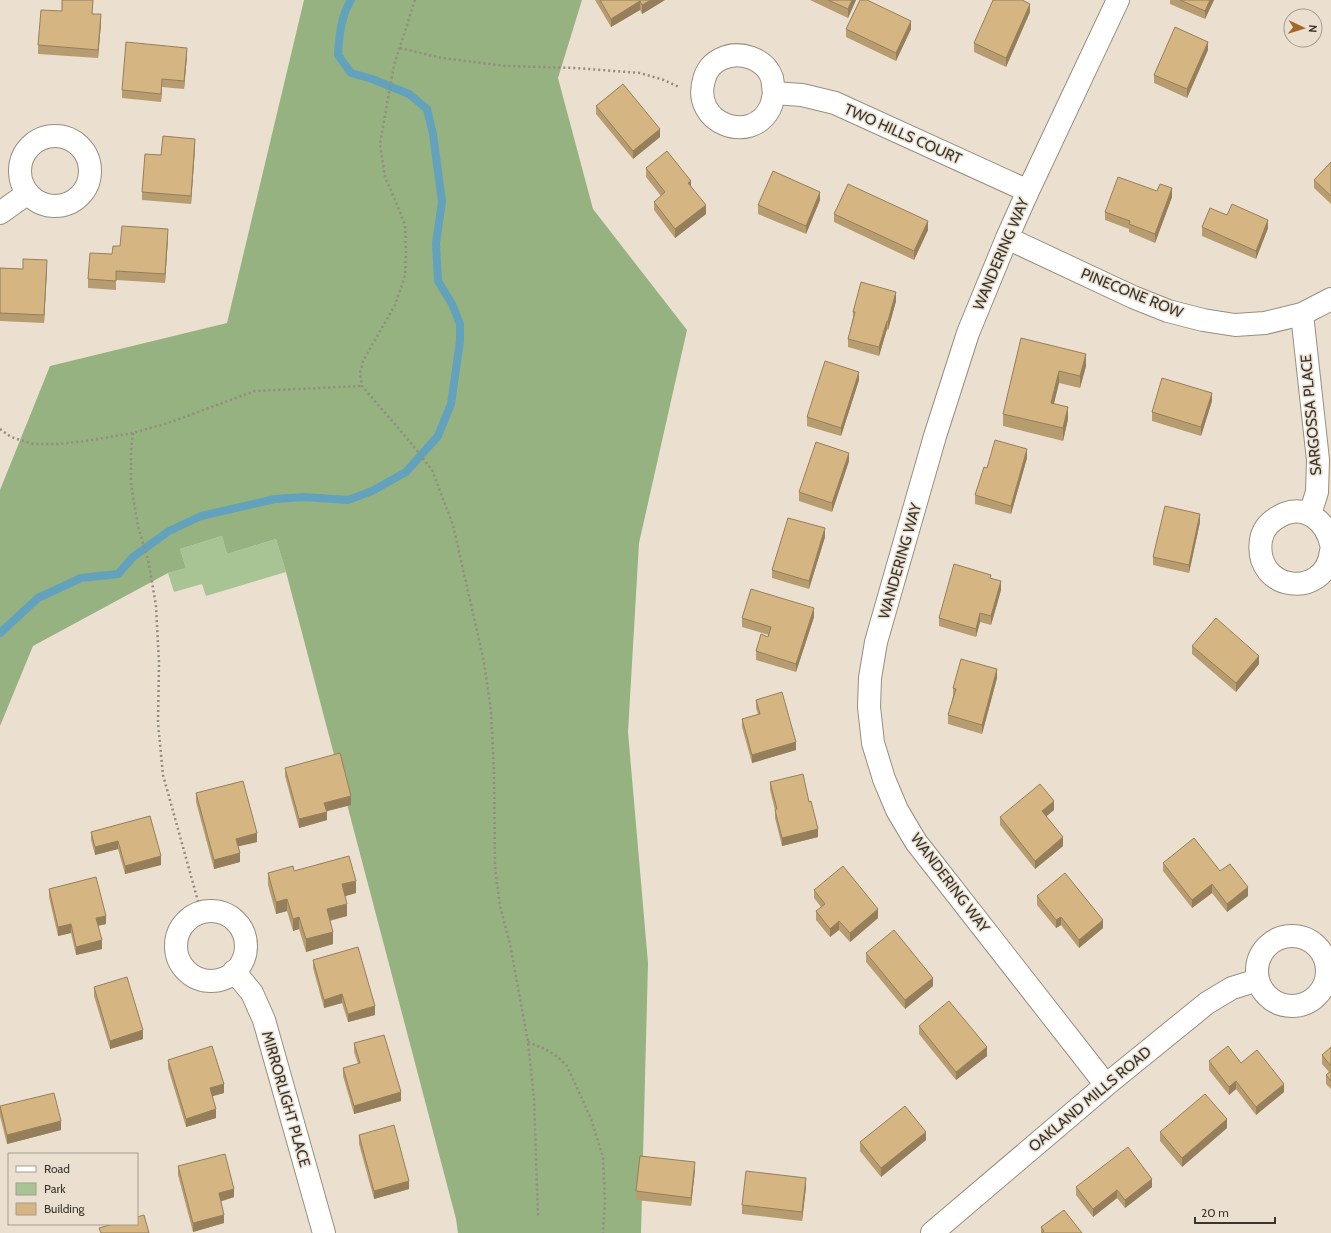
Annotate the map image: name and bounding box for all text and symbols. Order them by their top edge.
north arrow [1283,8,1323,48]
text: N [1306,24,1320,33]
street label: TWO HILLS COURT [841,100,965,168]
street label: WANDERING WAY [969,195,1033,313]
street label: PINECONE ROW [1078,264,1186,322]
street label: SARGOSSA PLACE [1297,354,1325,476]
street label: WANDERING WAY [875,500,925,621]
street label: WANDERING WAY [907,830,994,937]
street label: MIRRORLIGHT PLACE [258,1029,314,1169]
street label: OAKLAND MILLS ROAD [1025,1042,1155,1156]
legend [8,1153,138,1225]
text: Road [44,1161,70,1176]
text: Park [44,1181,66,1196]
scale bar [1195,1199,1275,1225]
text: Building [44,1201,86,1216]
text: 20 m [1201,1205,1229,1220]

